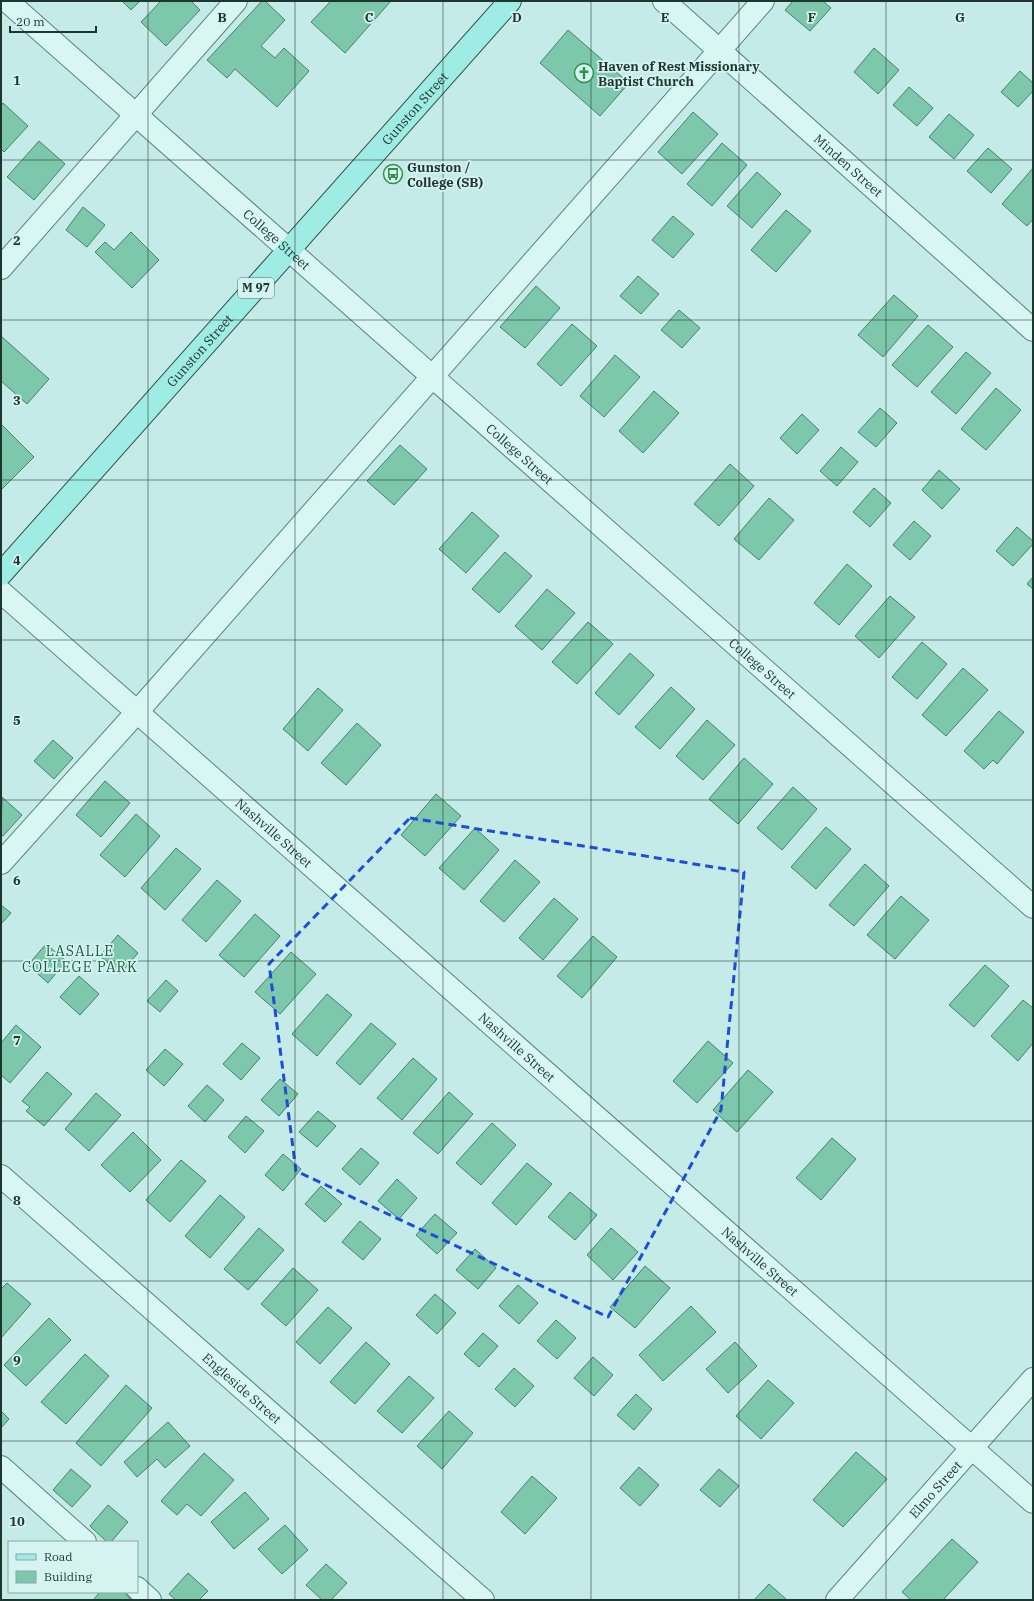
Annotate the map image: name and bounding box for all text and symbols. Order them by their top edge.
scale bar [10,8,96,34]
text: B [217,9,227,26]
text: C [365,9,374,26]
text: D [512,9,522,26]
text: E [661,9,669,26]
text: F [808,9,816,26]
text: G [955,9,965,26]
text: 20 m [16,14,45,29]
place label: Haven of Rest Missionary Baptist Church [598,58,760,90]
church icon: Haven of Rest Missionary Baptist Church [573,62,595,84]
street label: Gunston Street [378,68,452,149]
text: 1 [13,72,21,89]
street label: Minden Street [810,131,886,201]
place label: Gunston / College (SB) [407,159,484,191]
bus stop icon: Gunston / College (SB) [382,163,404,185]
street label: College Street [239,205,314,274]
text: 2 [13,232,21,249]
road number: M 97 [238,278,274,298]
street label: Gunston Street [163,311,237,391]
text: 3 [13,392,21,409]
street label: College Street [482,420,557,489]
text: 4 [13,552,21,569]
street label: College Street [725,634,800,703]
text: 5 [13,712,21,729]
street label: Nashville Street [232,795,316,872]
text: 6 [13,872,21,889]
district label: LASALLE COLLEGE PARK [22,942,138,976]
street label: Nashville Street [475,1009,559,1086]
text: 7 [13,1032,21,1049]
text: 8 [13,1192,21,1209]
street label: Nashville Street [718,1223,802,1300]
street label: Engleside Street [199,1349,285,1428]
text: 9 [13,1352,21,1369]
street label: Elmo Street [905,1457,966,1522]
text: 10 [9,1513,25,1530]
legend [8,1541,138,1593]
text: Road [44,1549,73,1564]
text: Building [44,1569,92,1584]

